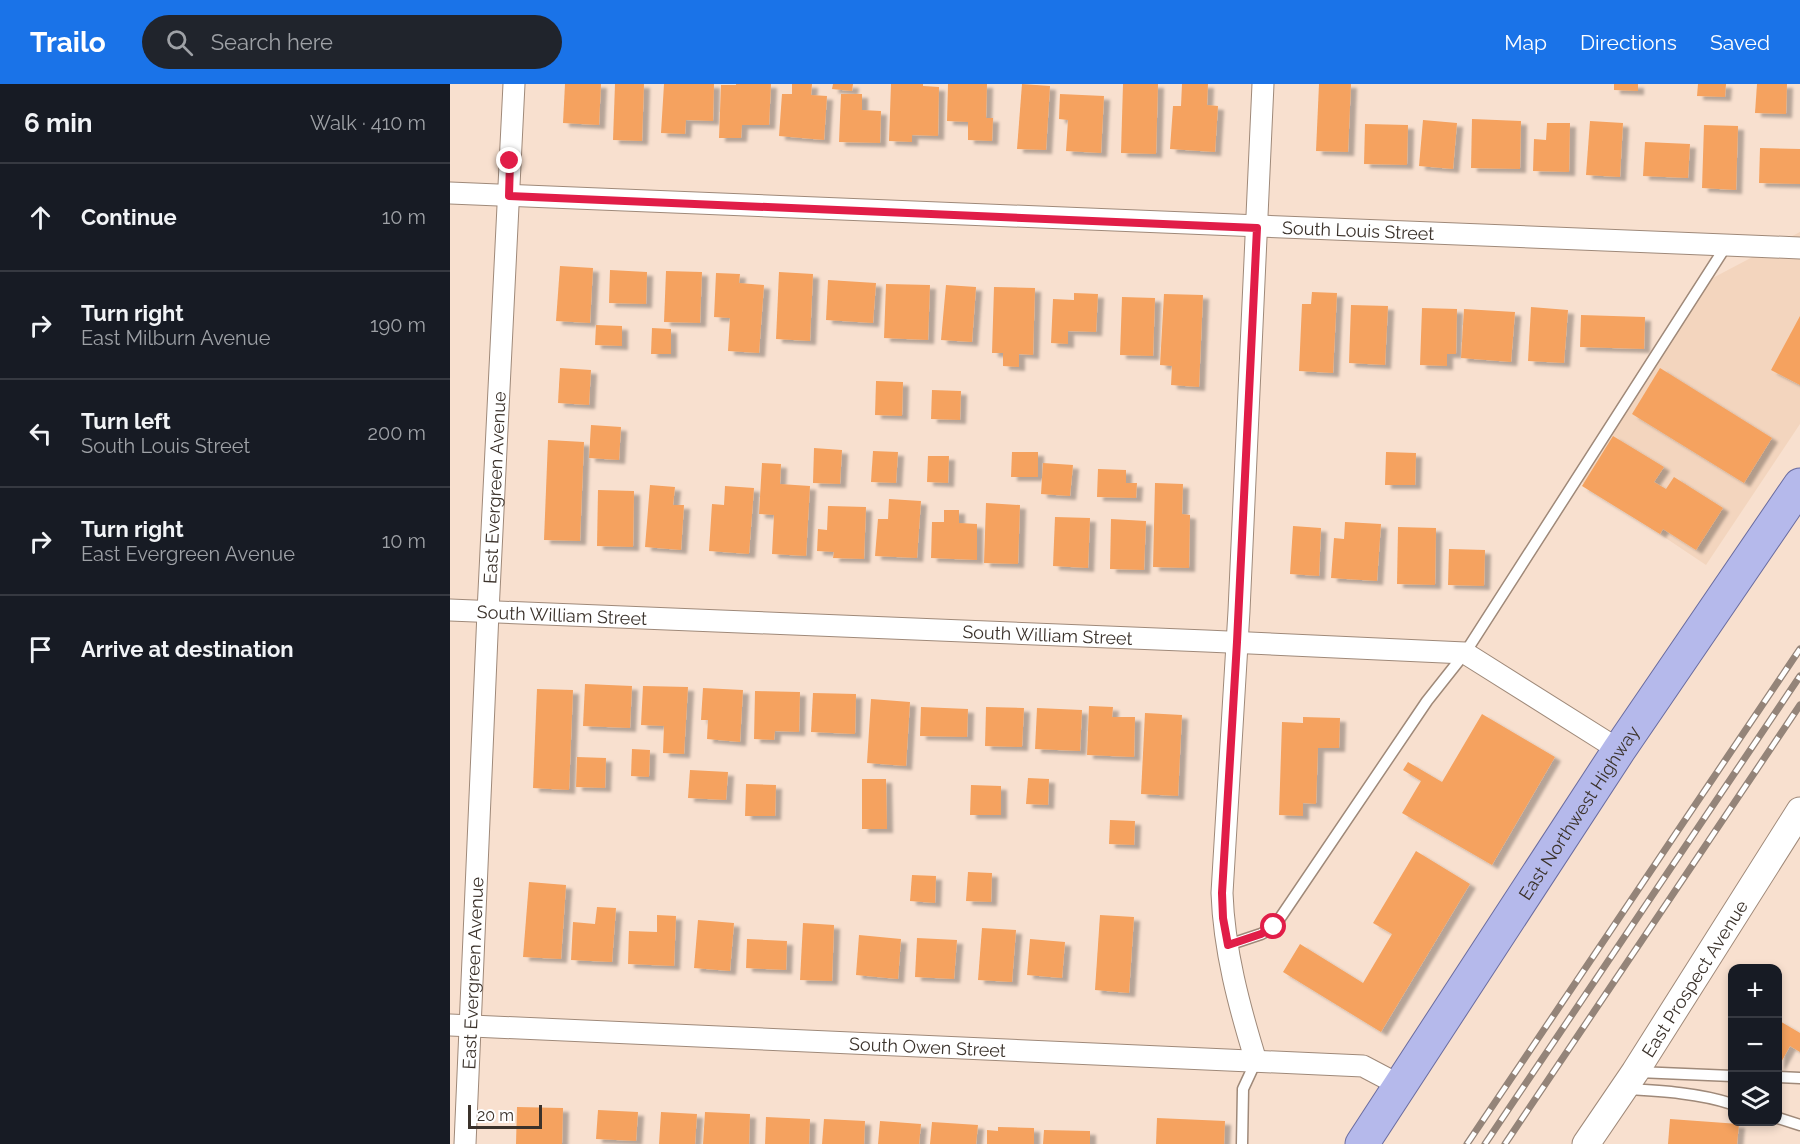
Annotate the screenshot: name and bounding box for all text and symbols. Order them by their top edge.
search box [142,15,562,69]
text: Trailo [30,26,106,59]
icon: search [163,26,196,59]
text: Search here [211,29,333,55]
text: Map [1504,30,1547,55]
text: Directions [1580,30,1677,55]
text: Saved [1710,30,1770,55]
text: 6 min [24,108,93,138]
text: Walk · 410 m [310,111,426,135]
route end [496,147,522,173]
icon: ahead [24,201,57,234]
text: Continue [81,204,177,230]
text: 10 m [382,205,426,229]
street label: South Louis Street [1282,216,1435,244]
text: Turn right [81,300,184,326]
icon: right [24,309,57,342]
text: 190 m [370,313,426,337]
text: East Milburn Avenue [81,326,270,350]
street label: East Evergreen Avenue [479,390,509,584]
text: Turn left [81,408,171,434]
icon: left [24,417,57,450]
text: 200 m [368,421,426,445]
text: South Louis Street [81,434,250,458]
text: Turn right [81,516,184,542]
icon: right [24,525,57,558]
text: 10 m [382,529,426,553]
text: East Evergreen Avenue [81,542,295,566]
street label: South William Street [476,601,647,629]
street label: South William Street [962,621,1133,648]
icon: arrive [24,633,57,666]
text: Arrive at destination [81,636,294,662]
street label: East Northwest Highway [1514,721,1643,903]
street label: East Evergreen Avenue [458,876,487,1070]
street label: East Prospect Avenue [1637,896,1752,1061]
route start [1260,913,1286,939]
map controls [1728,964,1782,1126]
button: + [1728,964,1782,1018]
button: − [1728,1018,1782,1072]
street label: South Owen Street [849,1032,1006,1060]
button: layers [1728,1072,1782,1126]
scale bar [468,1102,542,1130]
text: 20 m [477,1106,514,1125]

